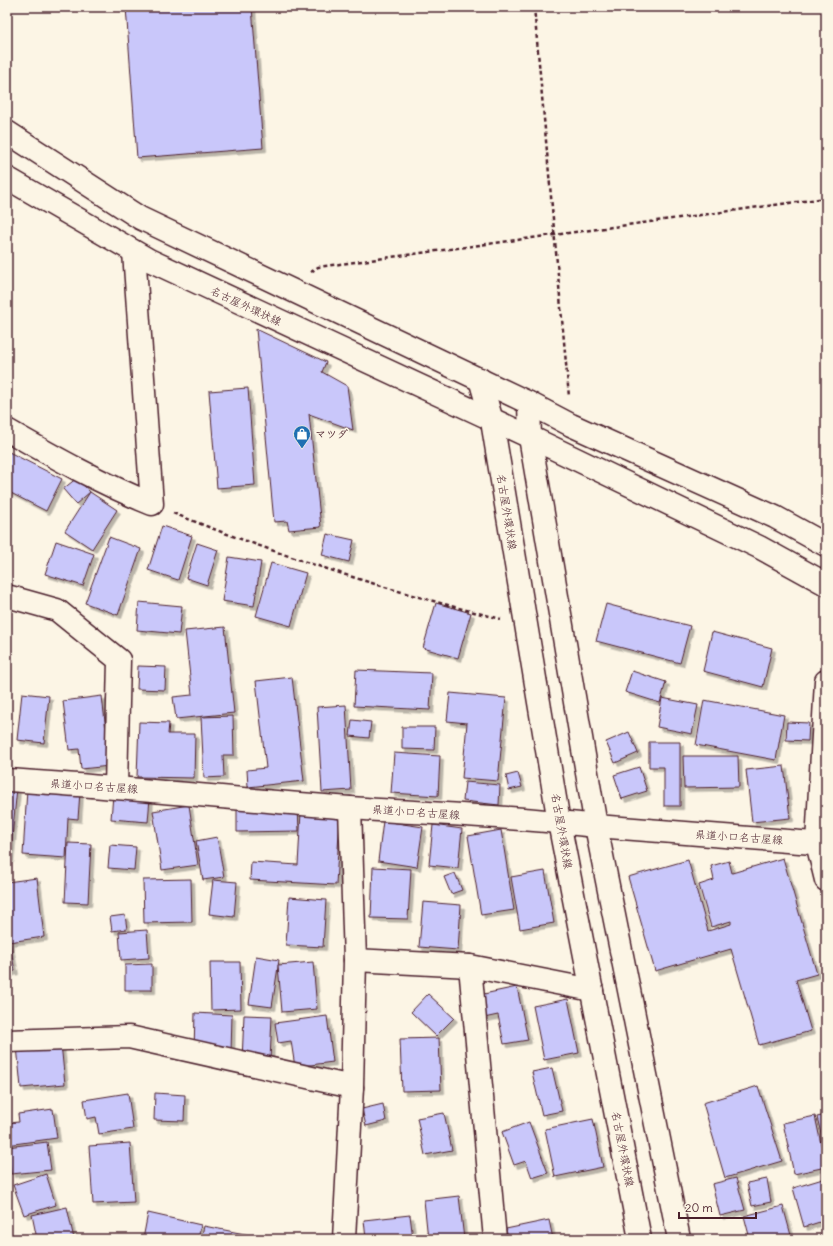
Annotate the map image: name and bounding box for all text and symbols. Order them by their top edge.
street label: 名古屋外環状線 [208,283,284,329]
shop icon: マツダ [292,424,312,449]
place label: マツダ [315,427,348,441]
street label: 名古屋外環状線 [494,473,520,551]
street label: 県道小口名古屋線 [50,776,138,796]
street label: 名古屋外環状線 [548,792,576,870]
street label: 県道小口名古屋線 [372,802,460,822]
street label: 県道小口名古屋線 [695,827,783,847]
street label: 名古屋外環状線 [609,1110,637,1188]
scale bar [679,1194,756,1220]
text: 20 m [685,1200,713,1215]

